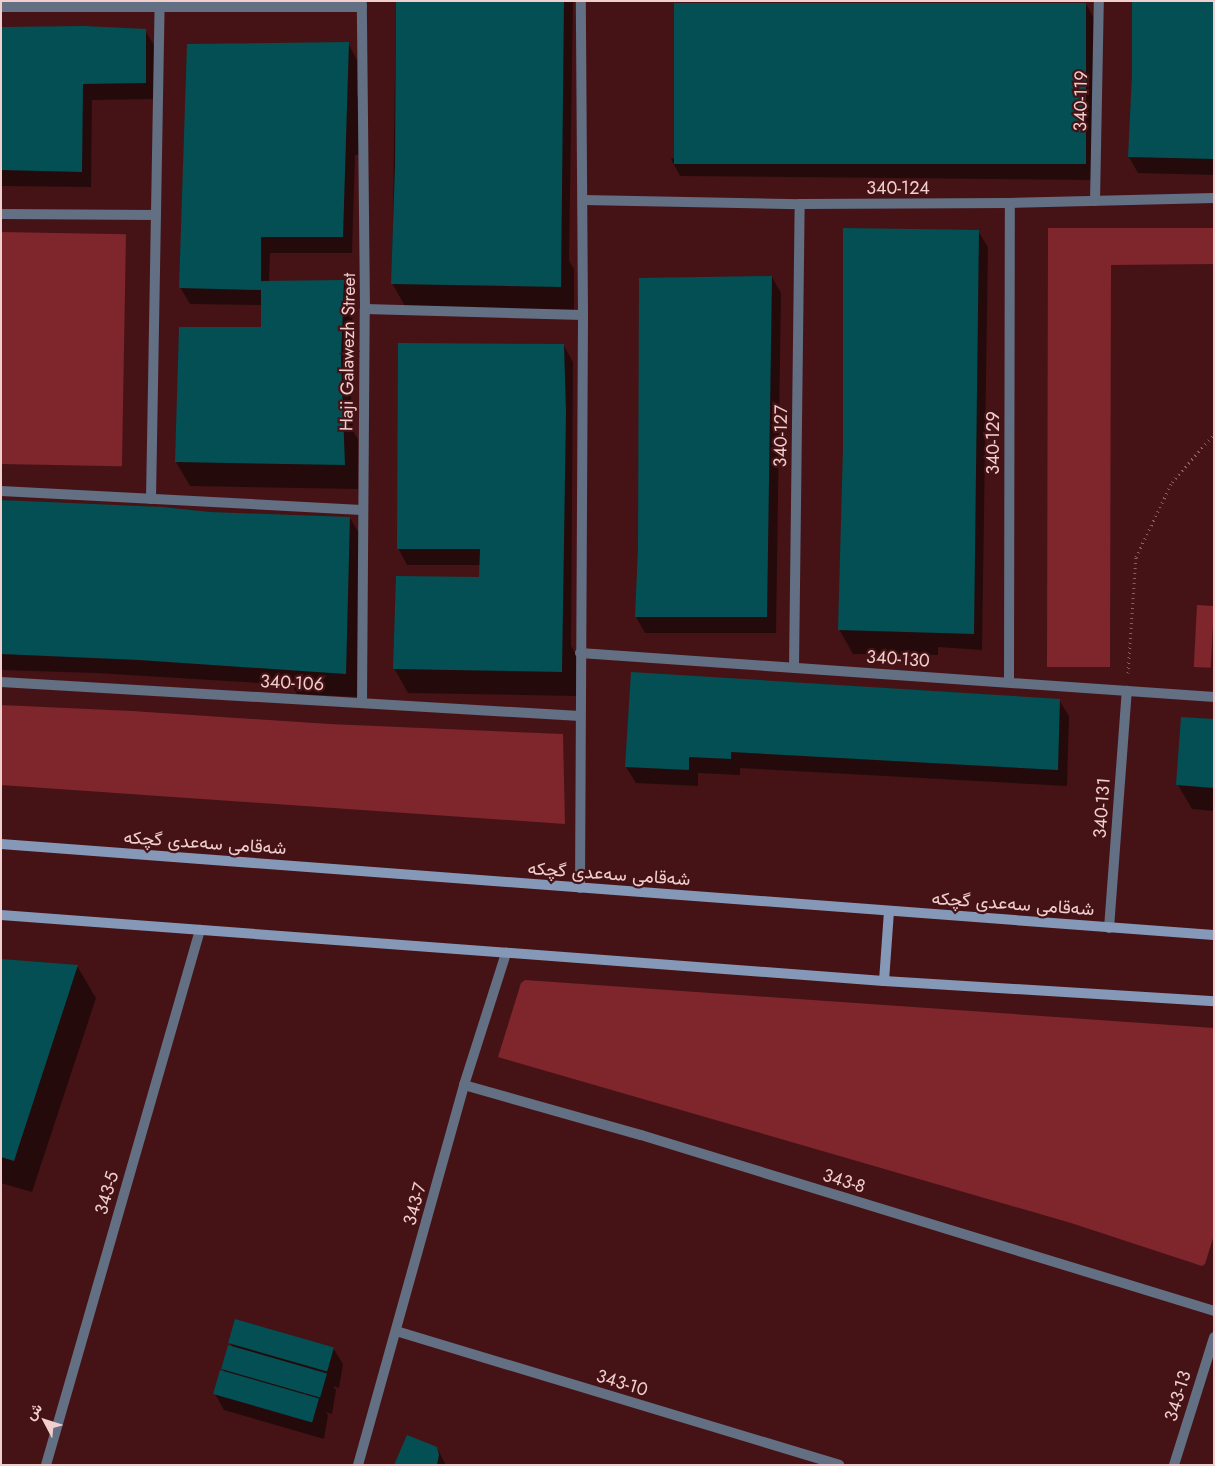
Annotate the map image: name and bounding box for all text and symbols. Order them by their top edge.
street label: 340-119 [1070,70,1092,132]
street label: 340-124 [866,177,930,199]
street label: Haji Galawezh Street [336,273,360,431]
street label: 340-127 [770,404,792,468]
street label: 340-129 [982,411,1004,475]
street label: 340-130 [866,646,930,672]
street label: 340-106 [259,671,325,695]
street label: 340-131 [1089,777,1115,839]
street label: شەقامی سەعدی گچکە [123,827,287,859]
street label: شەقامی سەعدی گچکە [527,858,691,890]
street label: شەقامی سەعدی گچکە [931,888,1095,920]
street label: 343-8 [820,1164,868,1198]
street label: 343-5 [91,1169,123,1217]
street label: 343-7 [399,1180,431,1228]
street label: 343-10 [594,1365,650,1401]
street label: 343-13 [1160,1368,1196,1424]
north arrow [20,1396,70,1446]
text: ش [20,1398,47,1424]

